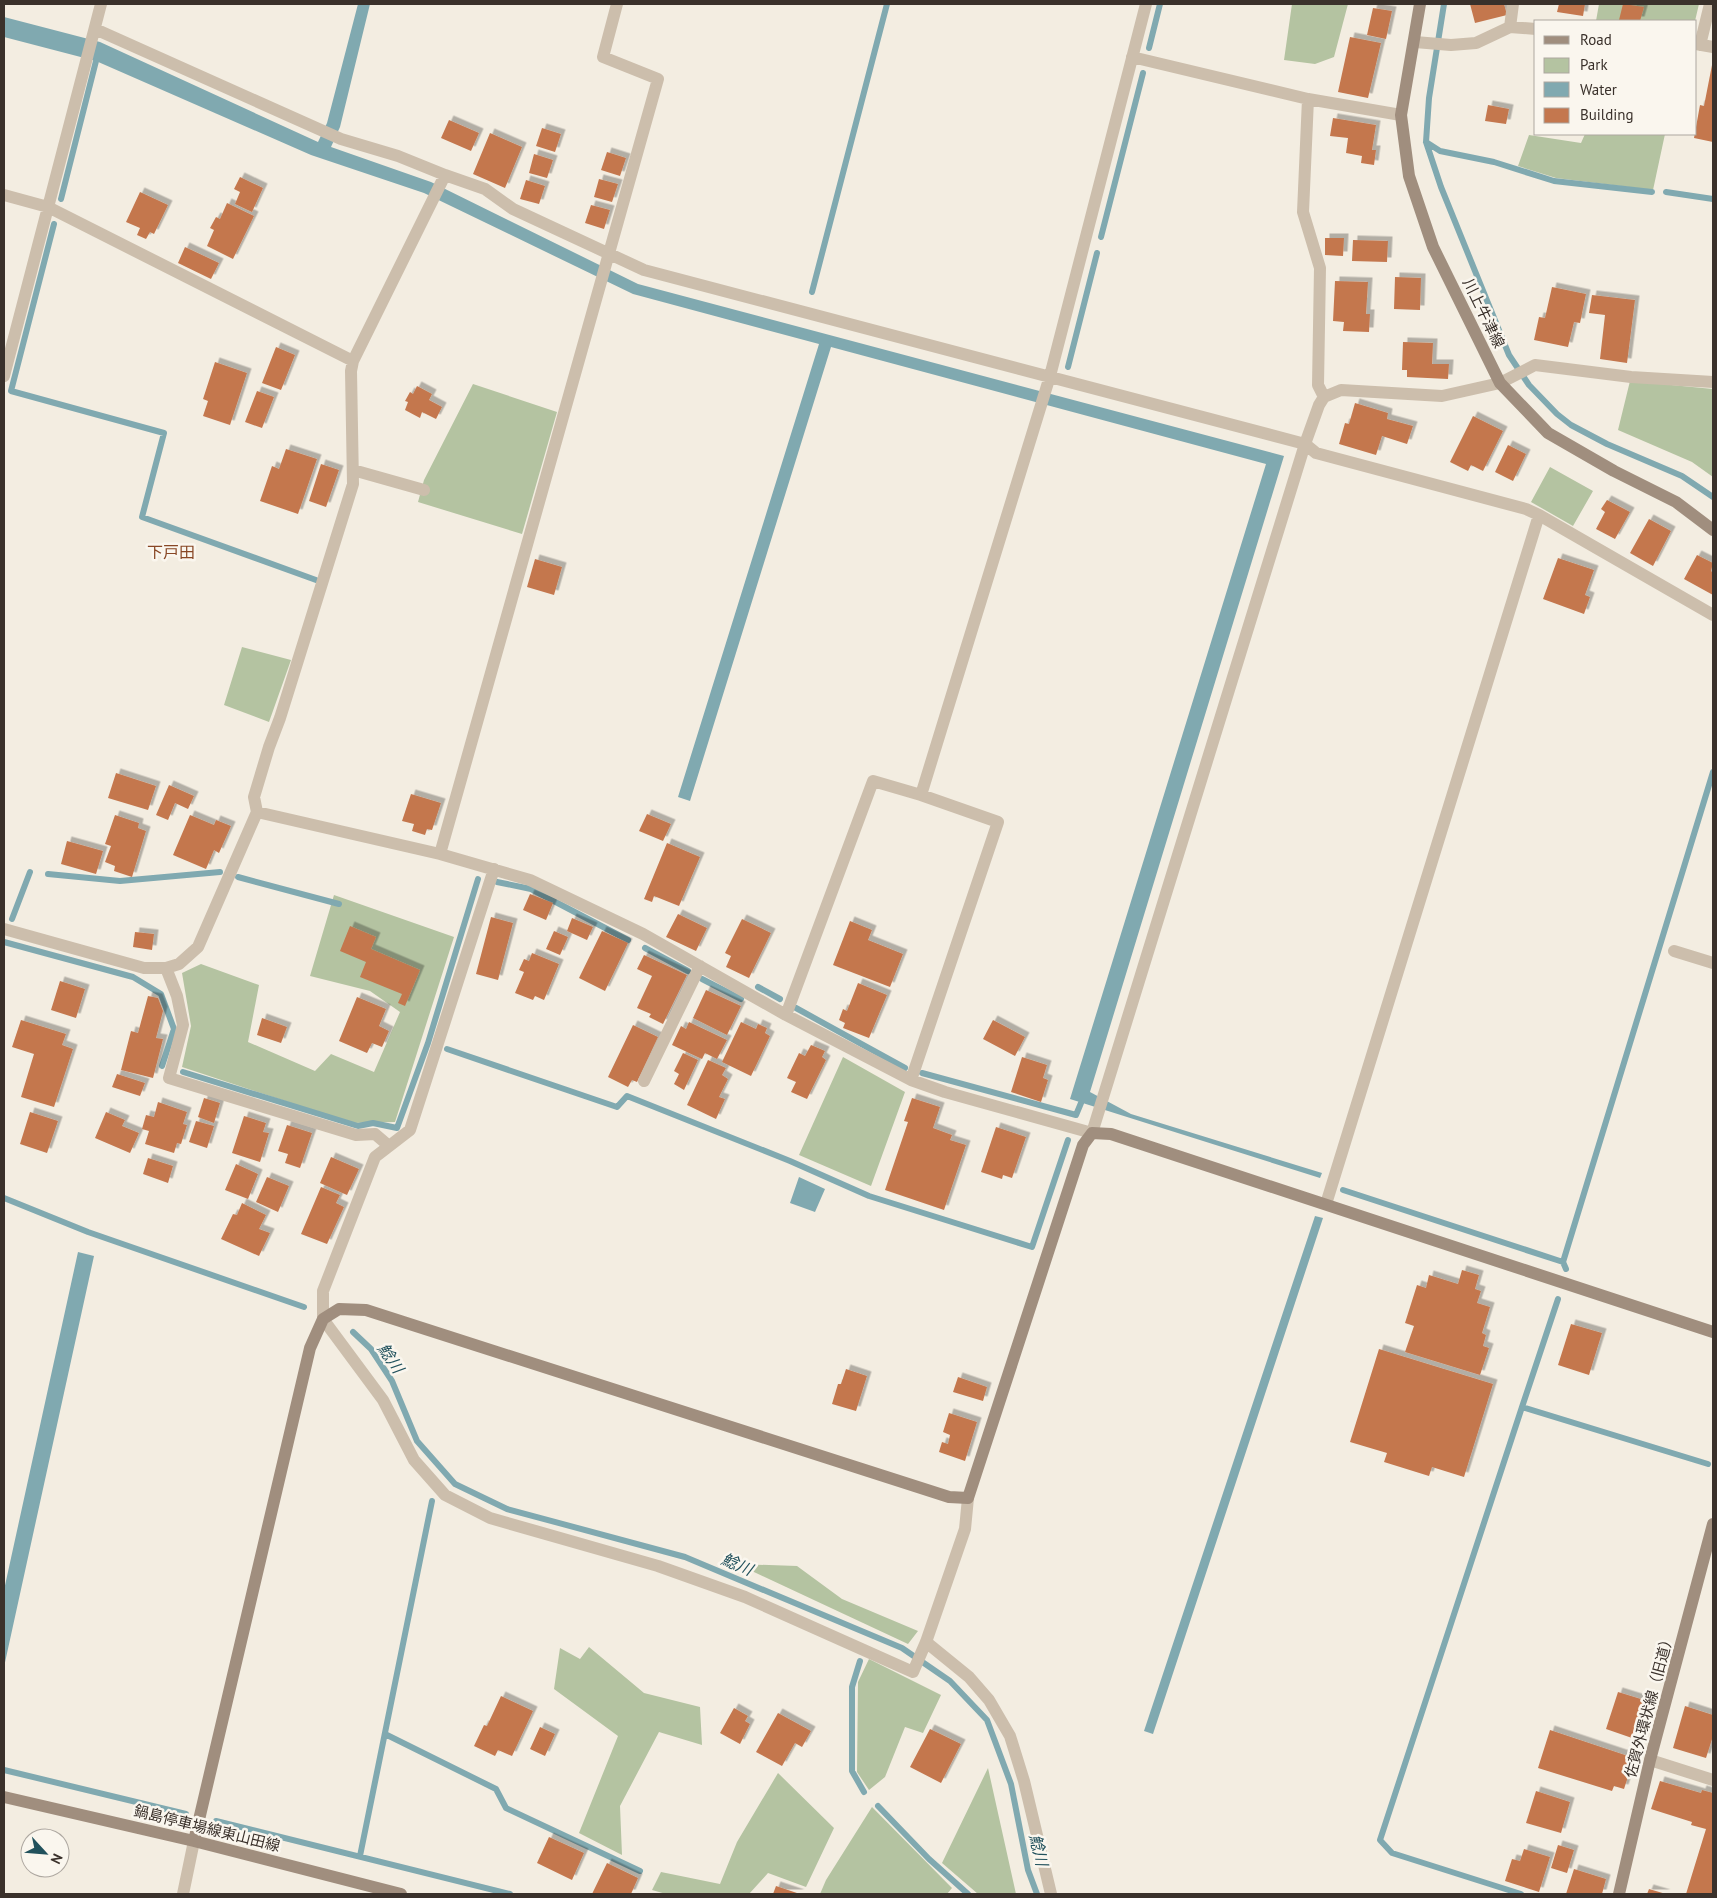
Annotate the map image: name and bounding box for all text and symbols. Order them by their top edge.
legend [1534,20,1697,135]
text: Road [1580,30,1612,49]
text: Park [1580,55,1608,74]
text: Water [1580,80,1617,99]
text: Building [1580,105,1634,124]
street label: 川上牛津線 [1459,275,1509,351]
district label: 下戸田 [147,542,195,562]
water label: 鯰川 [374,1339,409,1379]
water label: 鯰川 [718,1549,757,1580]
street label: 佐賀外環状線（旧道） [1620,1630,1678,1780]
street label: 鍋島停車場線東山田線 [132,1801,282,1855]
north arrow [20,1828,70,1878]
water label: 鯰川 [1026,1832,1053,1870]
text: N [47,1851,67,1867]

